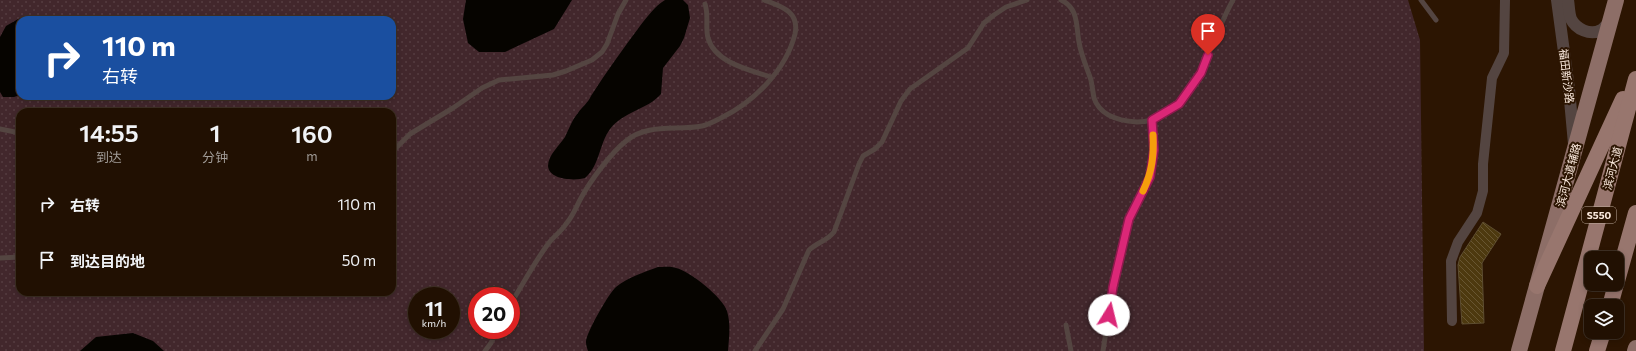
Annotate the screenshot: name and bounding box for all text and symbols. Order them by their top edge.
pin [1191,14,1225,55]
icon: arrive [1197,20,1219,42]
text: 110 m [102,28,176,62]
icon: right [36,32,88,84]
street label: 福田新沙路 [1557,48,1577,104]
text: 右转 [102,65,138,87]
text: 14:55 [79,118,139,147]
text: 1 [210,118,220,147]
text: 160 [291,119,333,148]
street label: 滨河大道辅路 [1553,141,1583,209]
street label: 滨河大道 [1600,145,1624,191]
text: m [306,148,318,164]
text: 到达 [96,149,122,165]
text: 分钟 [202,149,228,165]
icon: right [36,193,58,215]
text: 110 m [337,195,376,213]
text: 右转 [70,196,100,214]
road number: S550 [1582,207,1616,223]
icon: arrive [36,249,58,271]
text: 50 m [342,251,376,269]
map controls [1584,251,1624,339]
button: search [1584,251,1624,291]
text: 到达目的地 [70,252,145,270]
speed limit sign: 20 [468,287,520,339]
position arrow [1088,294,1130,336]
text: 11 [425,296,443,320]
button: layers [1584,299,1624,339]
text: km/h [422,317,446,329]

